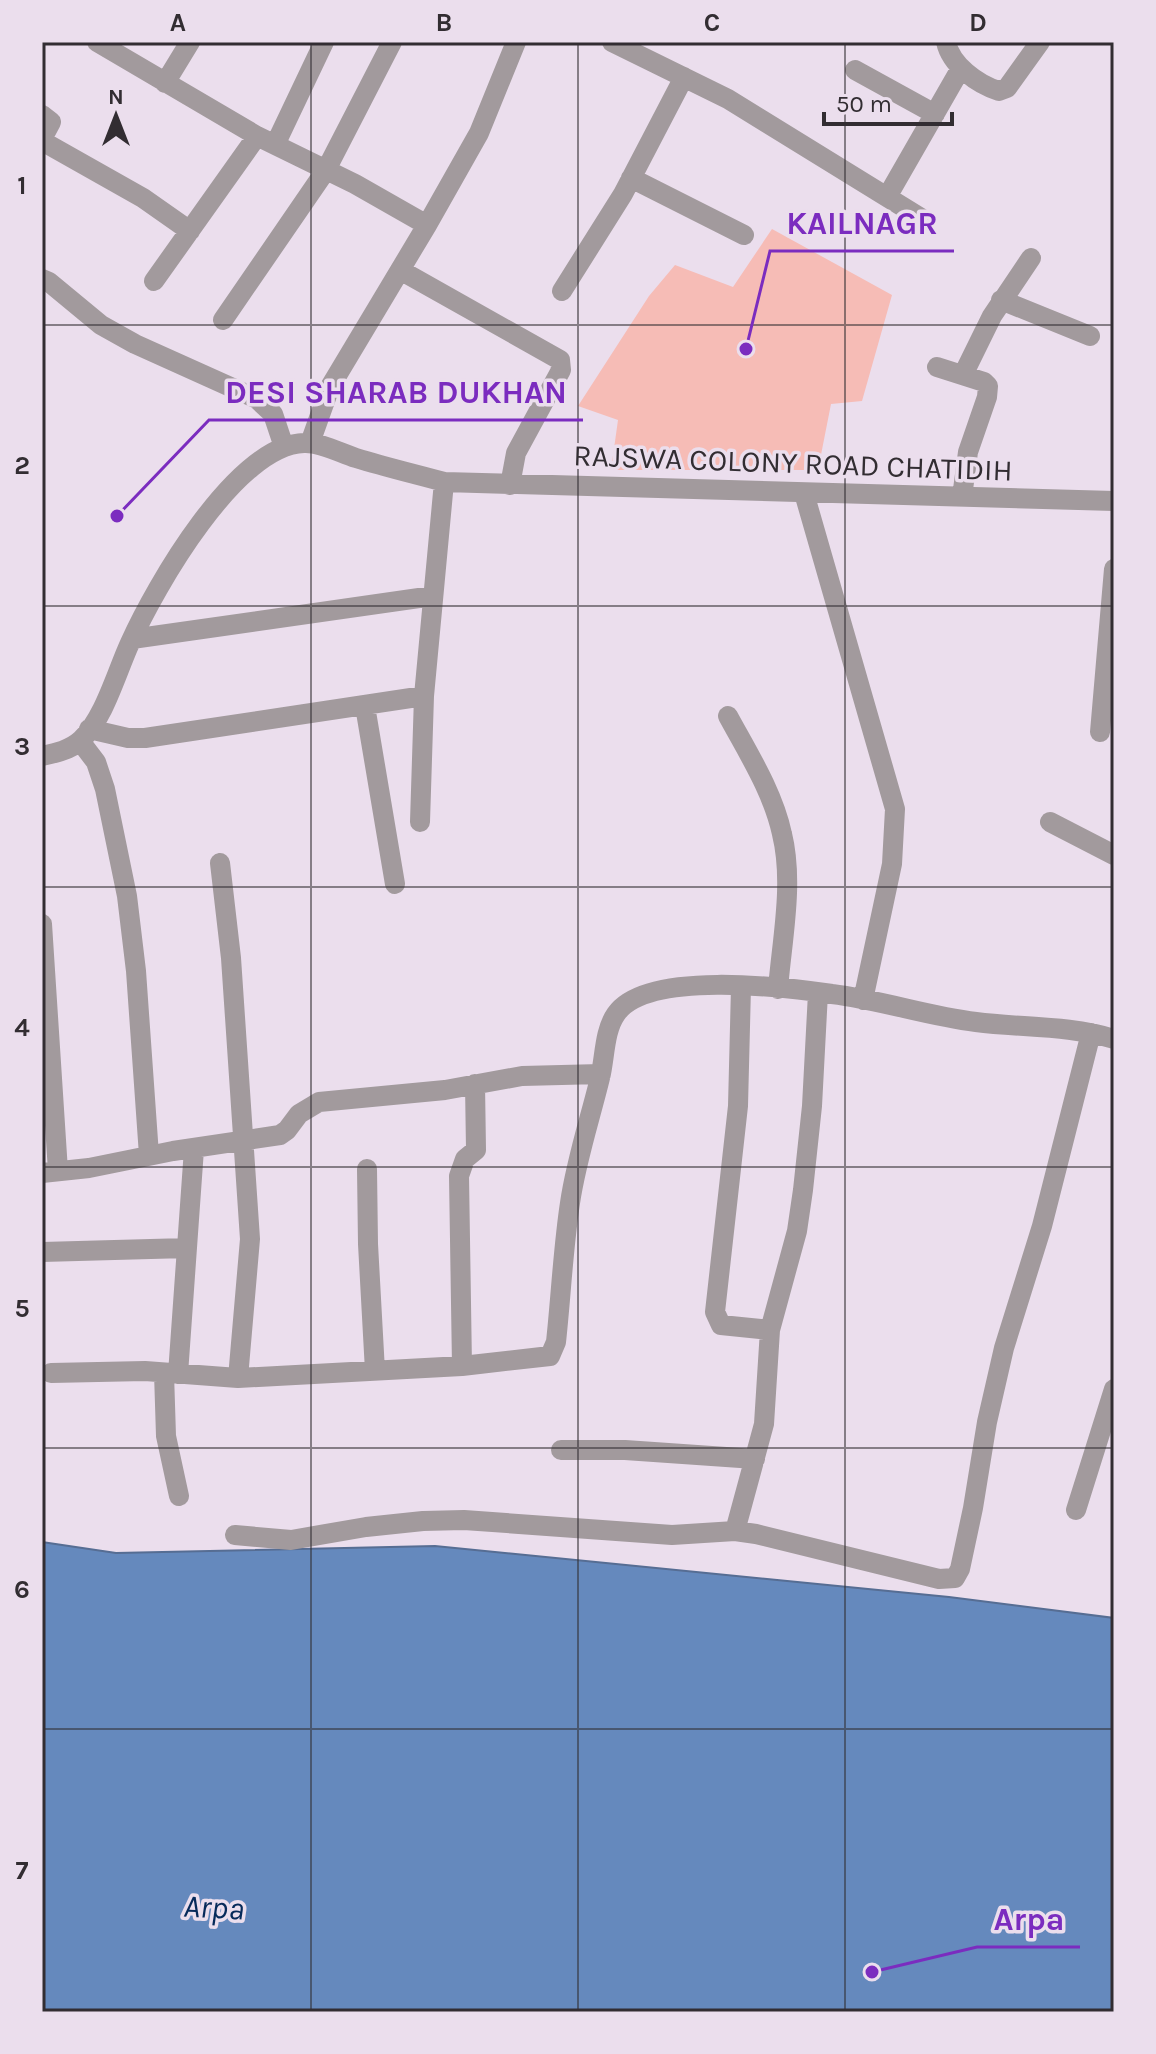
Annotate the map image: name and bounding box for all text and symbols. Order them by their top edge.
text: A [170,7,186,38]
text: B [436,7,452,38]
text: C [704,7,720,38]
text: D [969,7,987,38]
north arrow [76,76,156,156]
scale bar [824,76,952,126]
text: N [108,84,124,110]
text: 50 m [836,90,892,118]
text: 1 [17,170,27,201]
callout: KAILNAGR [770,195,954,251]
text: KAILNAGR [786,205,938,242]
callout: DESI SHARAB DUKHAN [209,364,583,420]
text: DESI SHARAB DUKHAN [225,374,567,411]
street label: RAJSWA COLONY ROAD CHATIDIH [573,437,1013,489]
text: 2 [14,450,30,481]
text: 3 [14,731,30,762]
text: 4 [14,1012,30,1043]
text: 5 [14,1293,30,1324]
text: 6 [14,1574,30,1605]
text: 7 [16,1855,29,1886]
water label: Arpa [183,1887,245,1928]
callout: Arpa [977,1891,1080,1947]
text: Arpa [994,1901,1064,1938]

